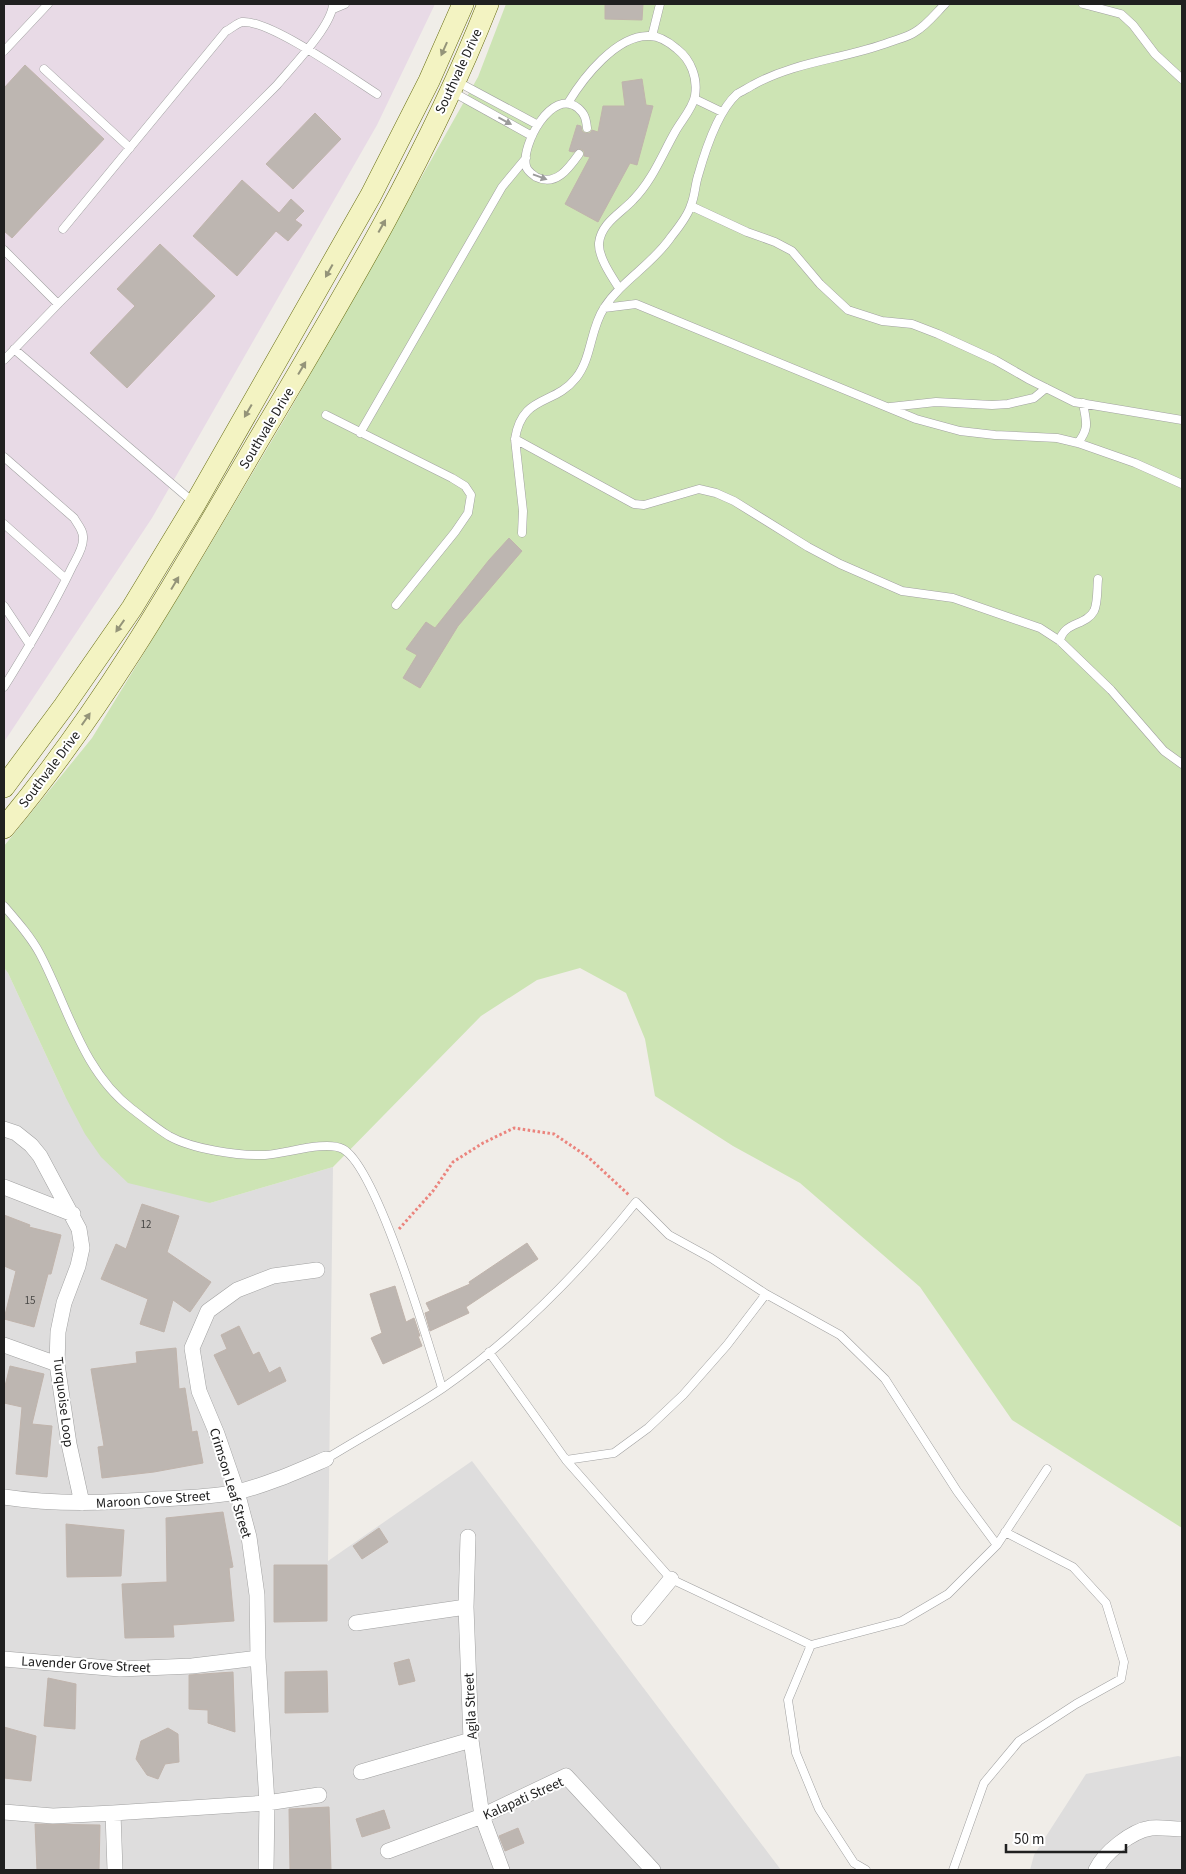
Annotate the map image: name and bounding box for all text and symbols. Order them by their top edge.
street label: Southvale Drive [430,25,487,117]
one-way arrow [440,42,448,56]
one-way arrow [498,117,513,125]
one-way arrow [533,173,548,181]
one-way arrow [378,219,386,234]
one-way arrow [325,263,333,278]
one-way arrow [297,361,306,374]
street label: Southvale Drive [235,384,299,473]
one-way arrow [244,405,253,418]
one-way arrow [170,576,179,590]
one-way arrow [115,619,125,633]
one-way arrow [82,713,91,726]
street label: Southvale Drive [14,727,86,812]
house number: 12 [141,1217,151,1232]
house number: 15 [25,1293,35,1308]
street label: Turquoise Loop [48,1356,78,1449]
street label: Crimson Leaf Street [204,1426,256,1541]
street label: Maroon Cove Street [95,1486,211,1514]
street label: Lavender Grove Street [21,1652,151,1678]
street label: Agila Street [459,1672,483,1740]
street label: Kalapati Street [480,1772,567,1826]
scale bar [1006,1822,1126,1854]
text: 50 m [1014,1829,1044,1850]

